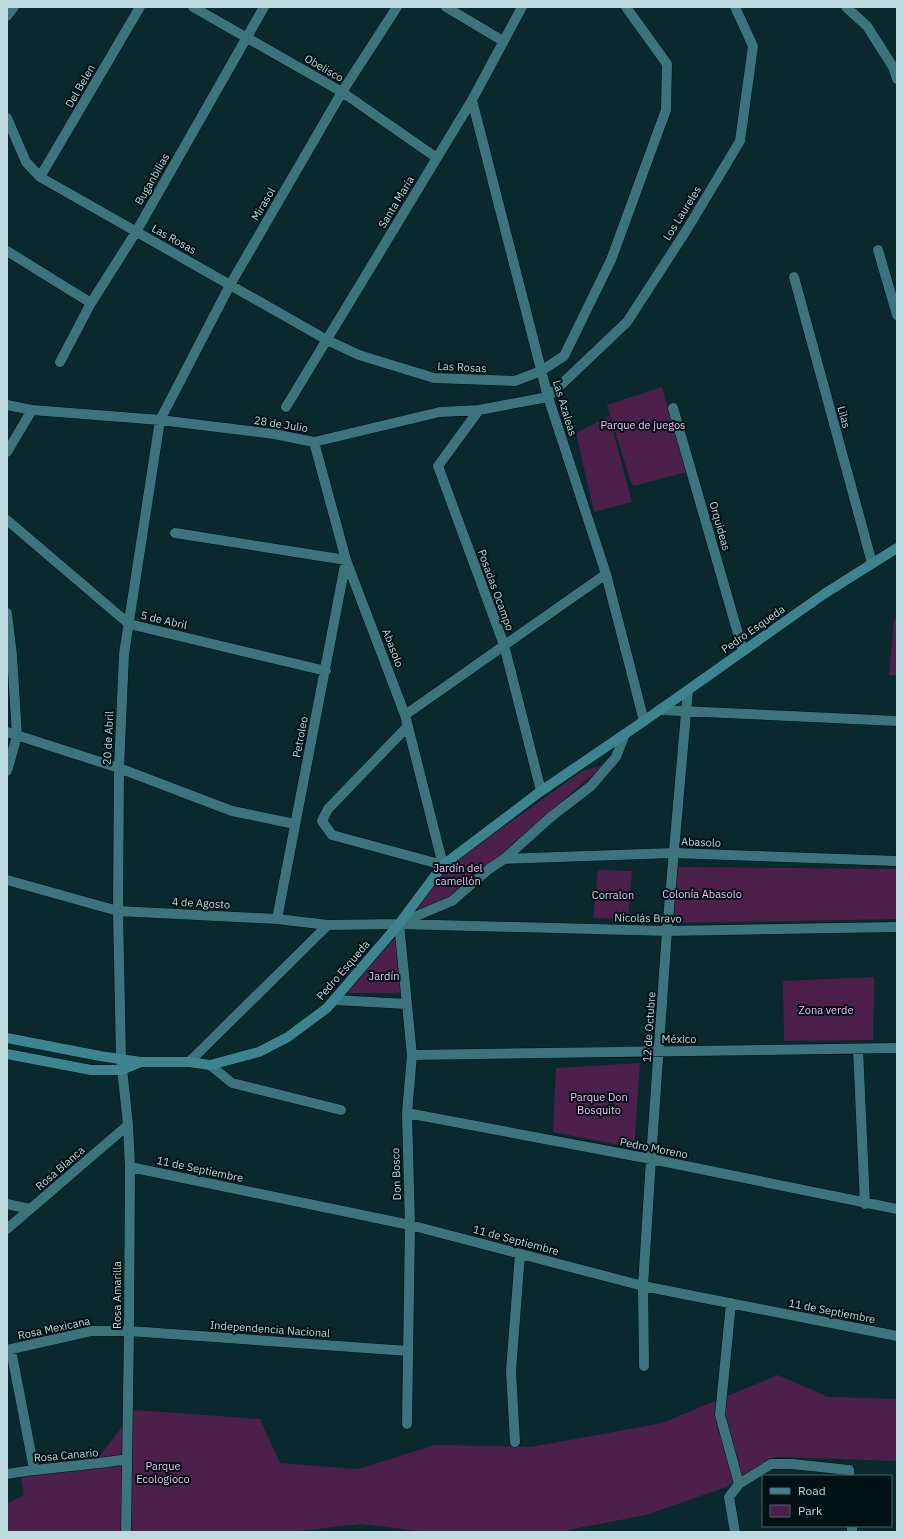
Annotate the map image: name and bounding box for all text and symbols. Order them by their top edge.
street label: Obelisco [302,51,346,85]
street label: Del Belen [62,62,98,110]
street label: Buganbilias [132,151,172,207]
street label: Santa María [375,173,417,231]
street label: Los Laureles [660,183,704,243]
street label: Mirasol [248,185,278,223]
street label: Las Rosas [149,221,199,257]
street label: Las Rosas [437,359,487,375]
street label: Las Azaleas [550,378,580,438]
street label: Lilas [834,404,854,430]
street label: 28 de Julio [253,413,309,435]
park label: Parque de juegos [601,418,685,432]
street label: Orquideas [706,500,734,552]
street label: Posadas Ocampo [475,547,517,633]
street label: Pedro Esqueda [719,602,788,656]
street label: 5 de Abril [139,608,189,632]
street label: Abasolo [379,627,407,669]
street label: 20 de Abril [100,711,116,765]
street label: Petroleo [289,715,311,759]
street label: Abasolo [681,834,721,850]
park label: Jardín del camellón [434,861,482,888]
park label: Colonía Abasolo [662,887,742,901]
park label: Corralon [592,888,634,902]
street label: 4 de Agosto [171,894,231,912]
street label: Nicolás Bravo [614,910,682,926]
street label: Pedro Esqueda [313,937,373,1003]
park label: Jardín [369,969,399,983]
street label: 12 de Octubre [640,991,658,1063]
park label: Zona verde [799,1003,853,1017]
street label: México [662,1032,696,1046]
park label: Parque Don Bosquito [570,1090,628,1117]
street label: Pedro Moreno [619,1135,689,1161]
street label: Rosa Blanca [33,1143,88,1193]
street label: Don Bosco [388,1147,404,1201]
street label: 11 de Septiembre [155,1153,245,1185]
street label: 11 de Septiembre [472,1222,560,1258]
street label: Rosa Amarilla [110,1261,124,1329]
street label: 11 de Septiembre [787,1296,877,1326]
street label: Rosa Mexicana [17,1313,92,1342]
street label: Independencia Nacional [209,1318,331,1340]
street label: Rosa Canario [33,1445,99,1465]
park label: Parque Ecologioco [136,1459,190,1486]
legend [762,1475,892,1527]
text: Road [798,1483,826,1498]
text: Park [798,1503,823,1518]

